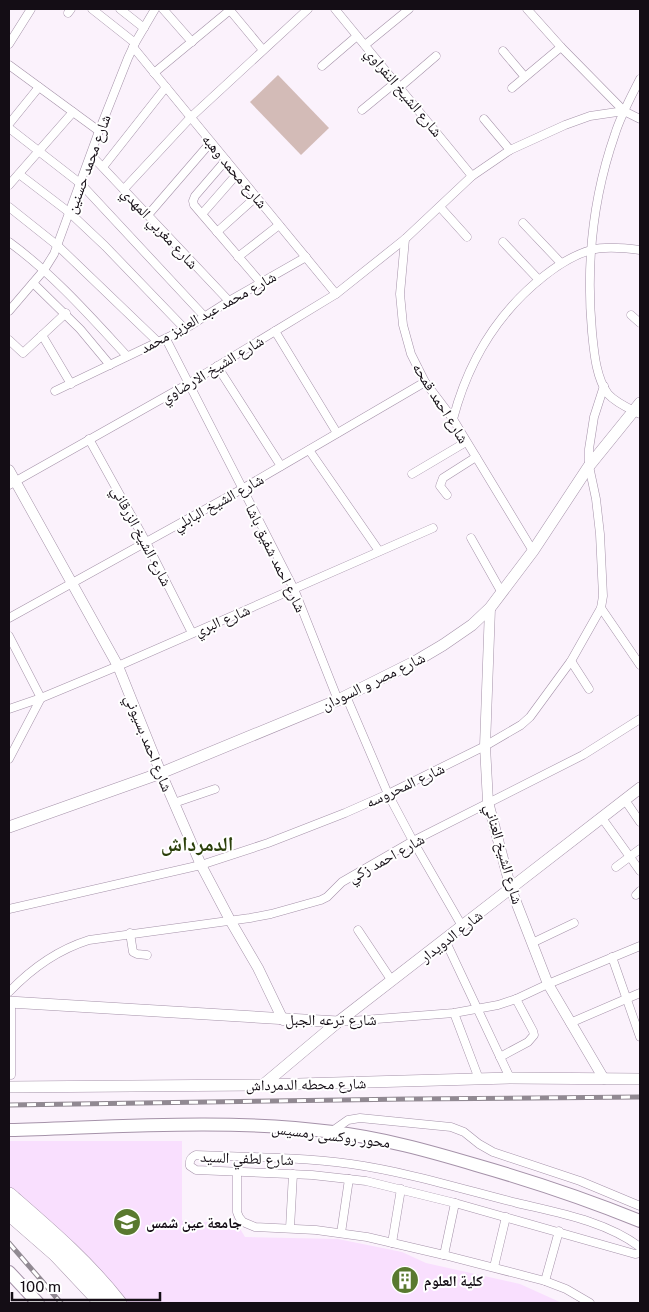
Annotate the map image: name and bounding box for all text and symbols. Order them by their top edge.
street label: شارع الشيخ النفراوي [359,44,446,142]
street label: شارع محمد حسنين [62,112,116,216]
street label: شارع محمد وهبه [197,130,271,213]
street label: شارع مغربي المهدي [115,184,202,275]
street label: شارع محمد عبد العزيز محمد [137,267,280,358]
street label: شارع الشيخ الارضاوي [158,332,269,410]
street label: شارع احمد قمحه [408,360,473,447]
street label: شارع الشيخ البابلي [170,470,268,537]
street label: شارع الشيخ الزرقاني [105,483,176,591]
street label: شارع احمد شفيق باشا [241,501,310,616]
street label: شارع البري [192,601,254,643]
street label: شارع مصر و السودان [318,648,429,715]
street label: شارع احمد بسيوني [118,692,176,796]
street label: شارع المحروسه [363,759,448,812]
street label: شارع الشيخ العناني [478,802,526,907]
street label: شارع احمد زكي [345,830,429,889]
district label: الدمرداش [161,832,233,856]
street label: شارع الدويدار [416,906,487,968]
street label: شارع ترعه الجبل [285,1011,377,1030]
street label: شارع محطه الدمرداش [246,1074,367,1096]
street label: محور روكسى رمسيس [270,1119,391,1153]
street label: شارع لطفي السيد [200,1148,294,1172]
school or university icon: جامعة عين شمس [112,1207,142,1237]
place label: جامعة عين شمس [146,1214,242,1232]
building icon: كلية العلوم [390,1265,420,1295]
scale bar [12,1270,160,1302]
place label: كلية العلوم [424,1272,483,1291]
text: 100 m [20,1278,61,1295]

